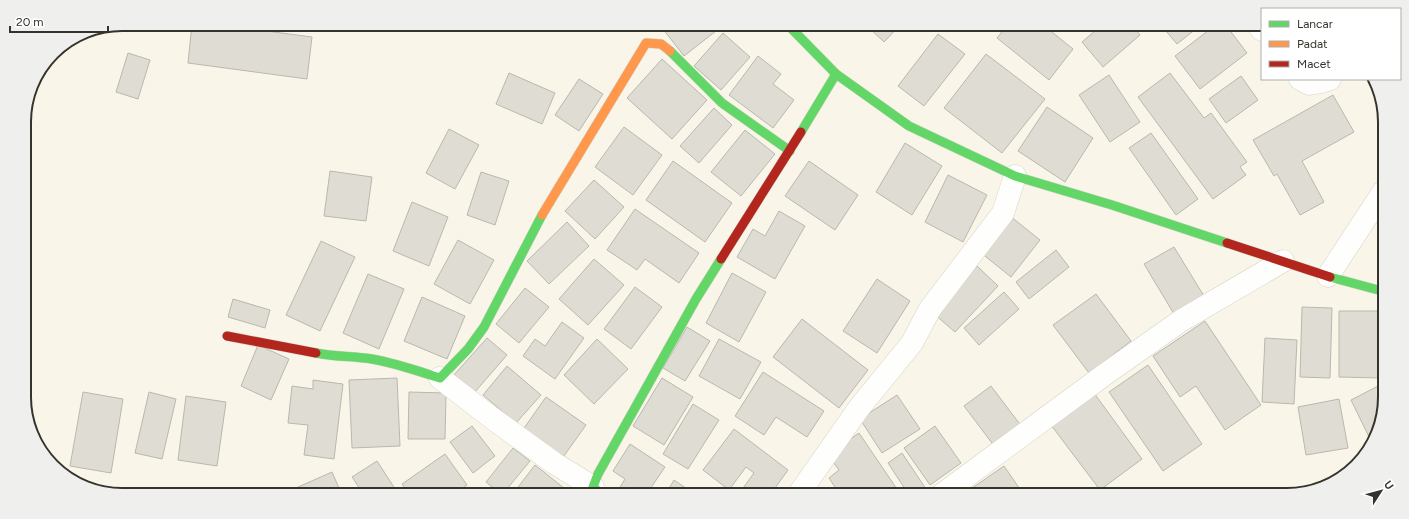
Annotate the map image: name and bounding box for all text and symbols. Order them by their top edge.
scale bar [10,8,108,34]
legend [1261,8,1401,80]
text: 20 m [16,15,44,29]
text: Lancar [1297,17,1333,31]
text: Padat [1297,37,1328,51]
text: Macet [1297,57,1331,71]
north arrow [1361,471,1401,511]
text: U [1381,478,1396,493]

